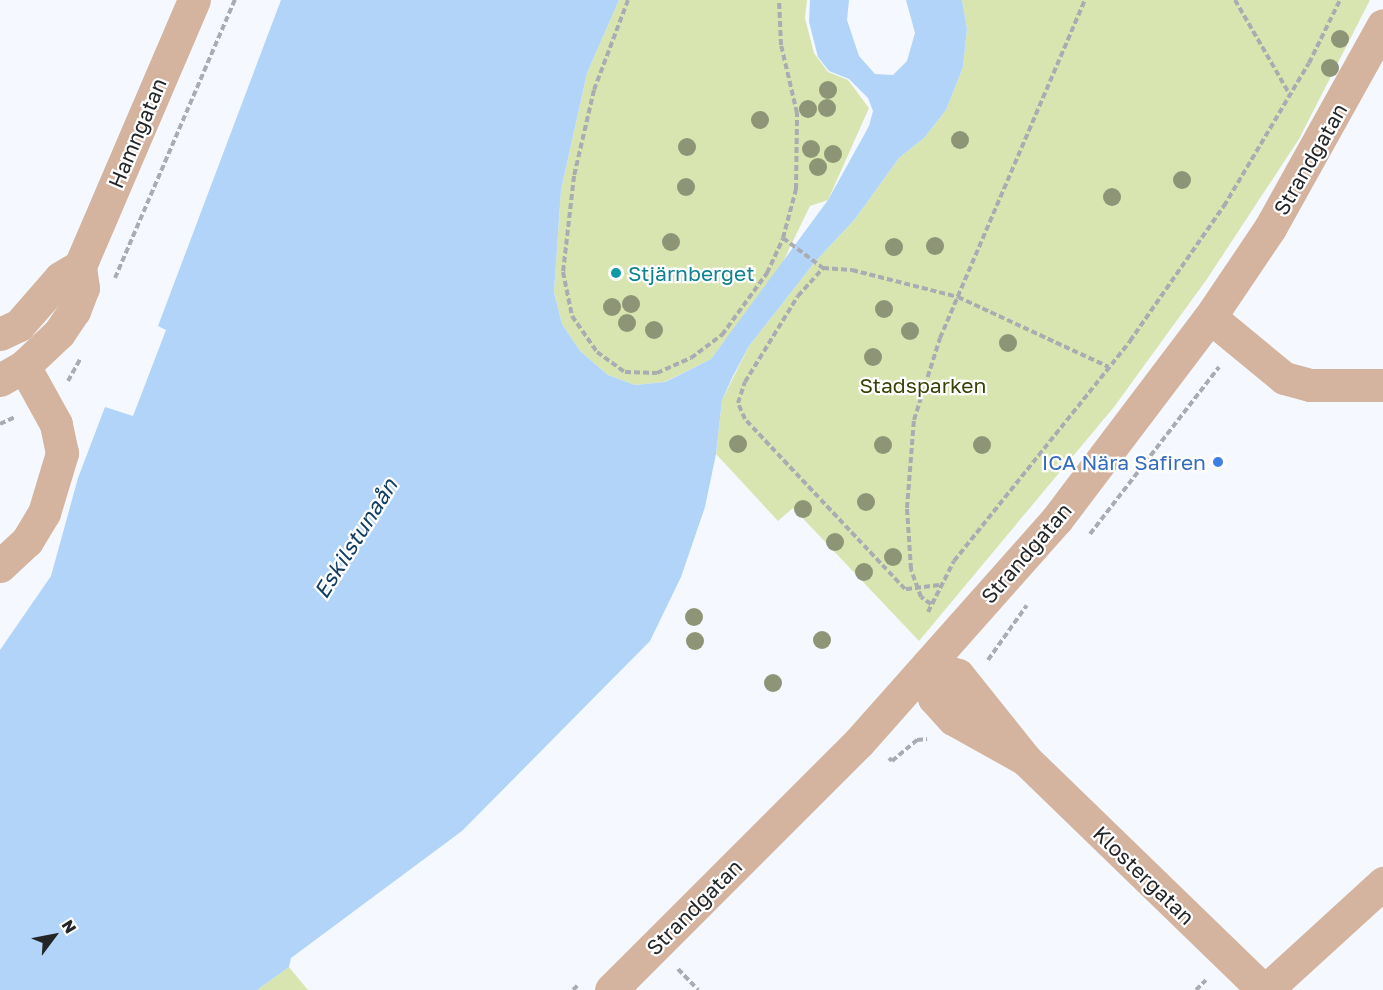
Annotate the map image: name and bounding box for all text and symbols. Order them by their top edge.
street label: Hamngatan [103,74,171,192]
street label: Strandgatan [1268,99,1352,219]
place label: Stjärnberget [628,260,755,286]
marker: Stjärnberget [609,266,623,280]
park label: Stadsparken [860,372,986,398]
place label: ICA Nära Safiren [1042,449,1206,475]
marker: ICA Nära Safiren [1211,455,1225,469]
water label: Eskilstunaån [308,473,402,603]
street label: Strandgatan [976,498,1076,608]
street label: Klostergatan [1088,820,1200,930]
street label: Strandgatan [641,854,747,960]
north arrow [24,906,84,966]
text: N [58,916,81,937]

